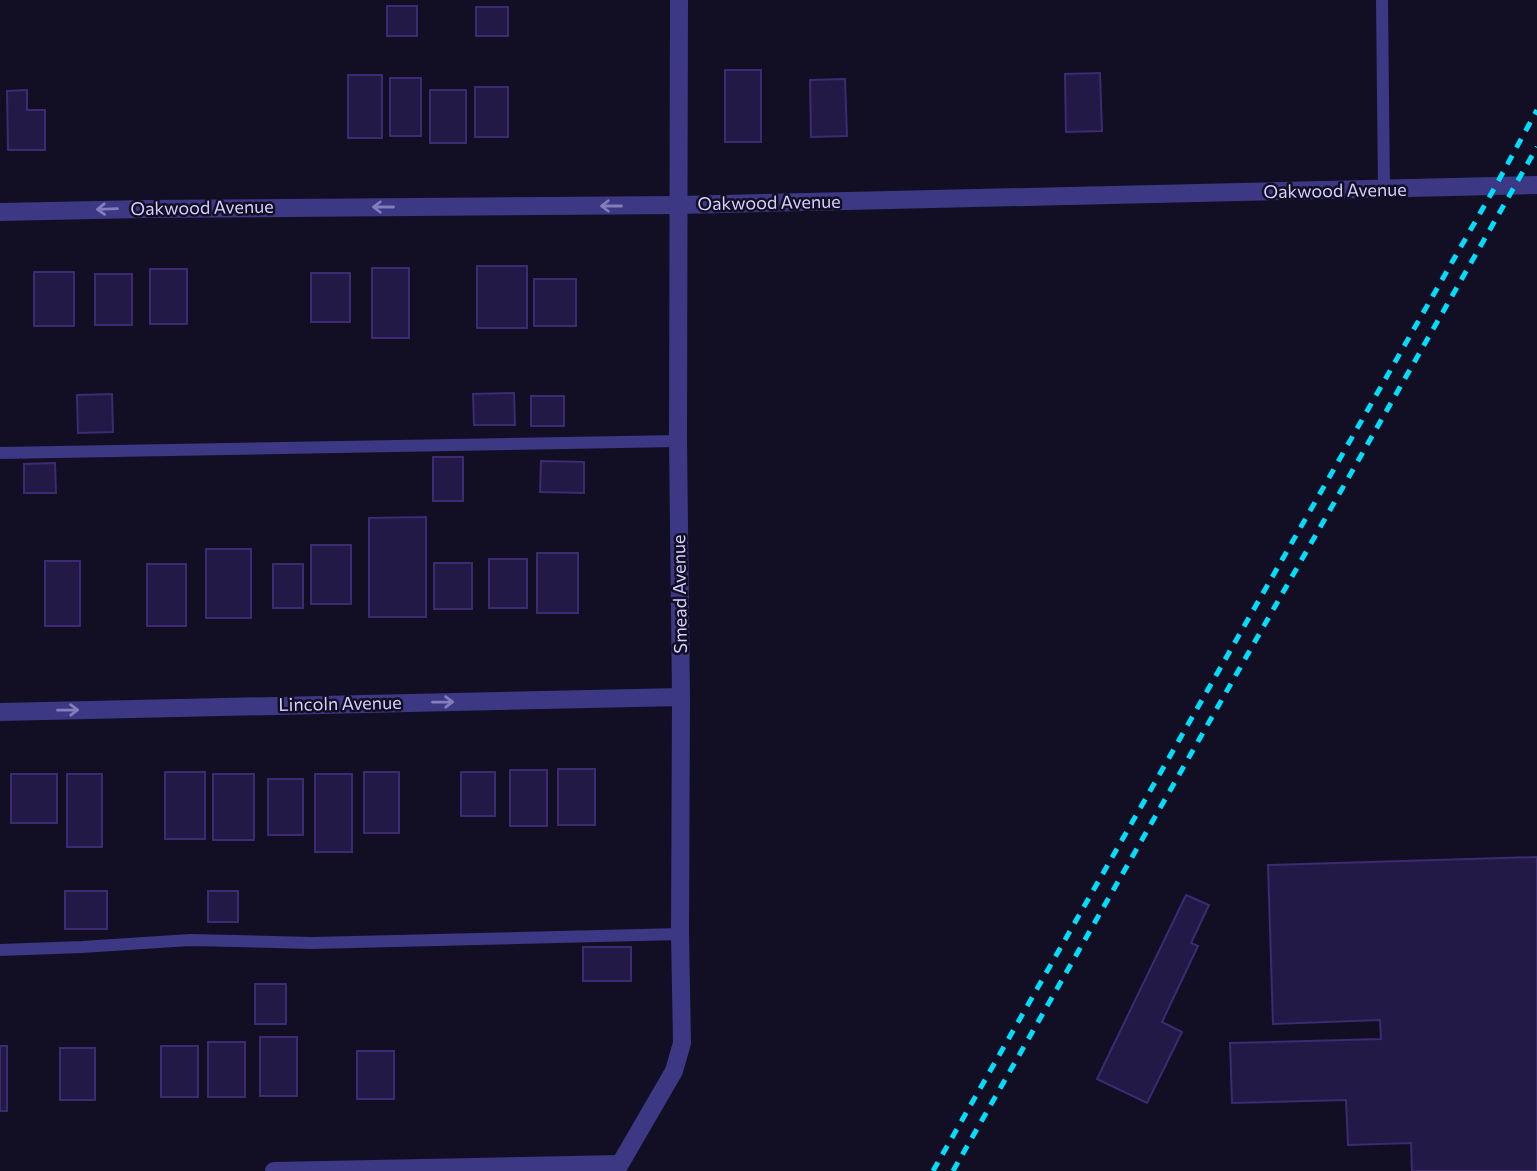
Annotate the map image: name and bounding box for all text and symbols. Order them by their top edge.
street label: Oakwood Avenue [1263,178,1407,202]
street label: Oakwood Avenue [697,190,841,214]
street label: Oakwood Avenue [130,195,274,219]
one-way arrow [600,199,623,213]
one-way arrow [372,200,395,214]
one-way arrow [96,203,119,216]
street label: Smead Avenue [667,534,691,654]
street label: Lincoln Avenue [278,691,402,715]
one-way arrow [431,695,454,709]
one-way arrow [56,703,79,717]

